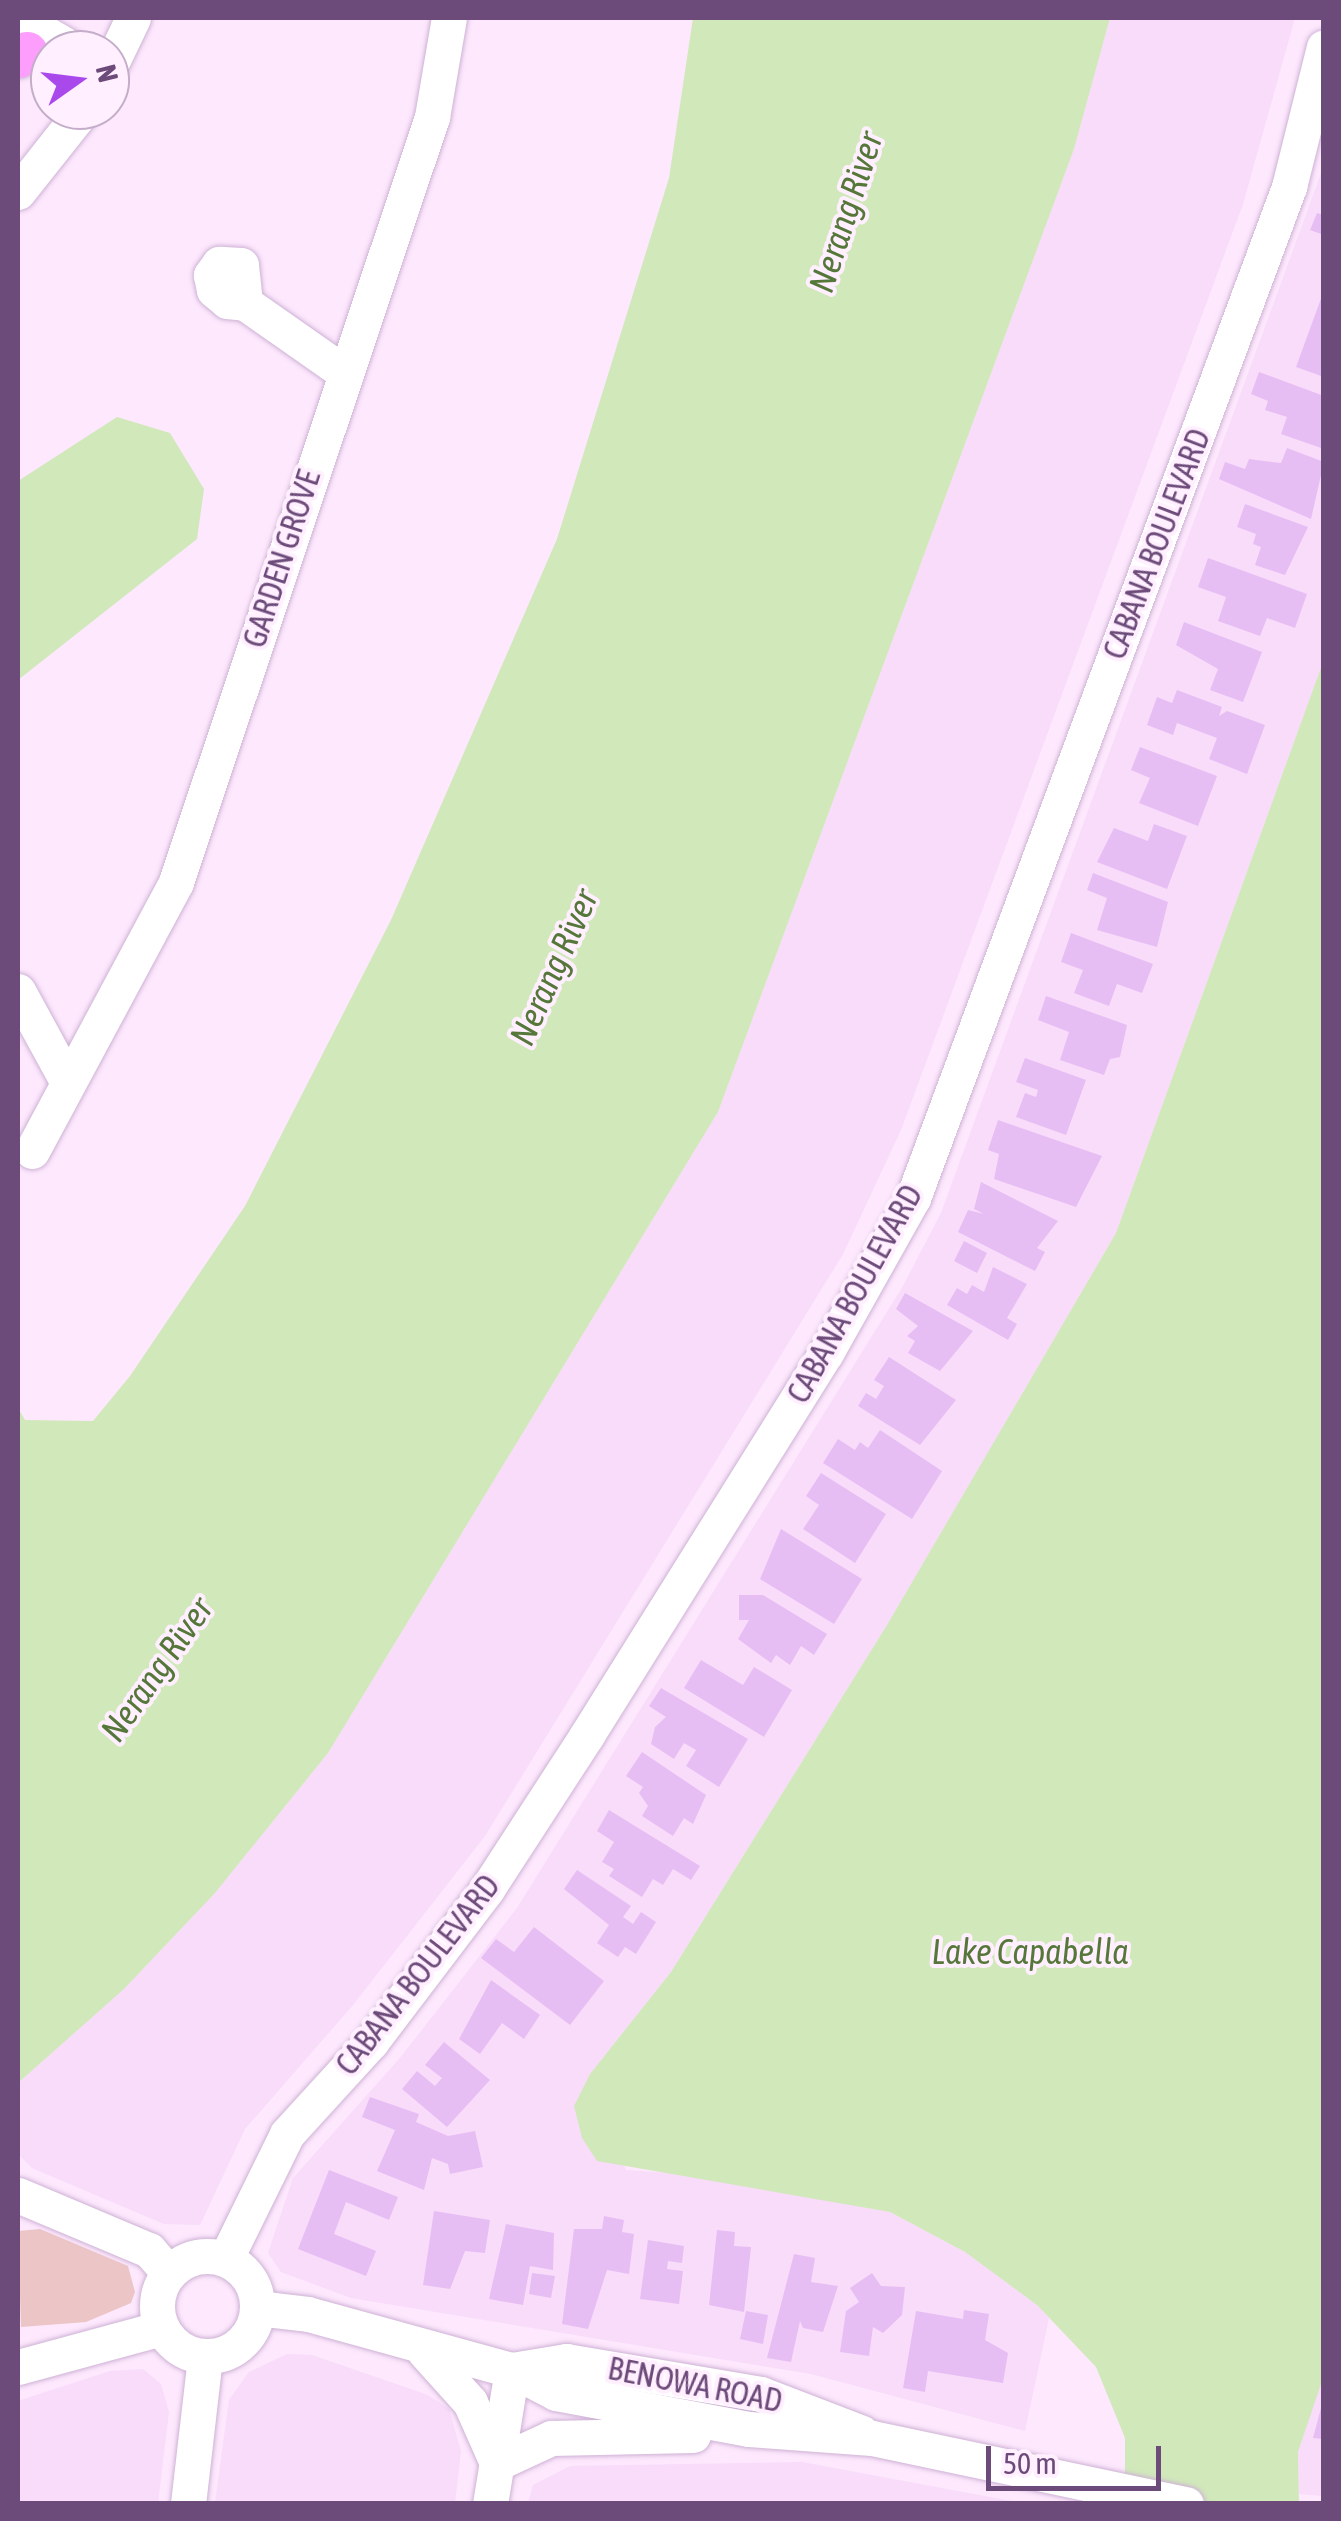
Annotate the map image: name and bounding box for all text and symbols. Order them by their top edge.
north arrow [30,30,130,130]
text: N [90,61,125,85]
water label: Nerang River [799,126,891,298]
street label: CABANA BOULEVARD [1095,424,1219,664]
street label: GARDEN GROVE [235,466,329,652]
water label: Nerang River [500,883,606,1051]
street label: CABANA BOULEVARD [779,1178,931,1410]
water label: Nerang River [91,1589,221,1749]
street label: CABANA BOULEVARD [328,1867,508,2083]
water label: Lake Capabella [932,1930,1128,1972]
street label: BENOWA ROAD [605,2349,785,2421]
scale bar [991,2426,1166,2488]
text: 50 m [1003,2446,1057,2480]

